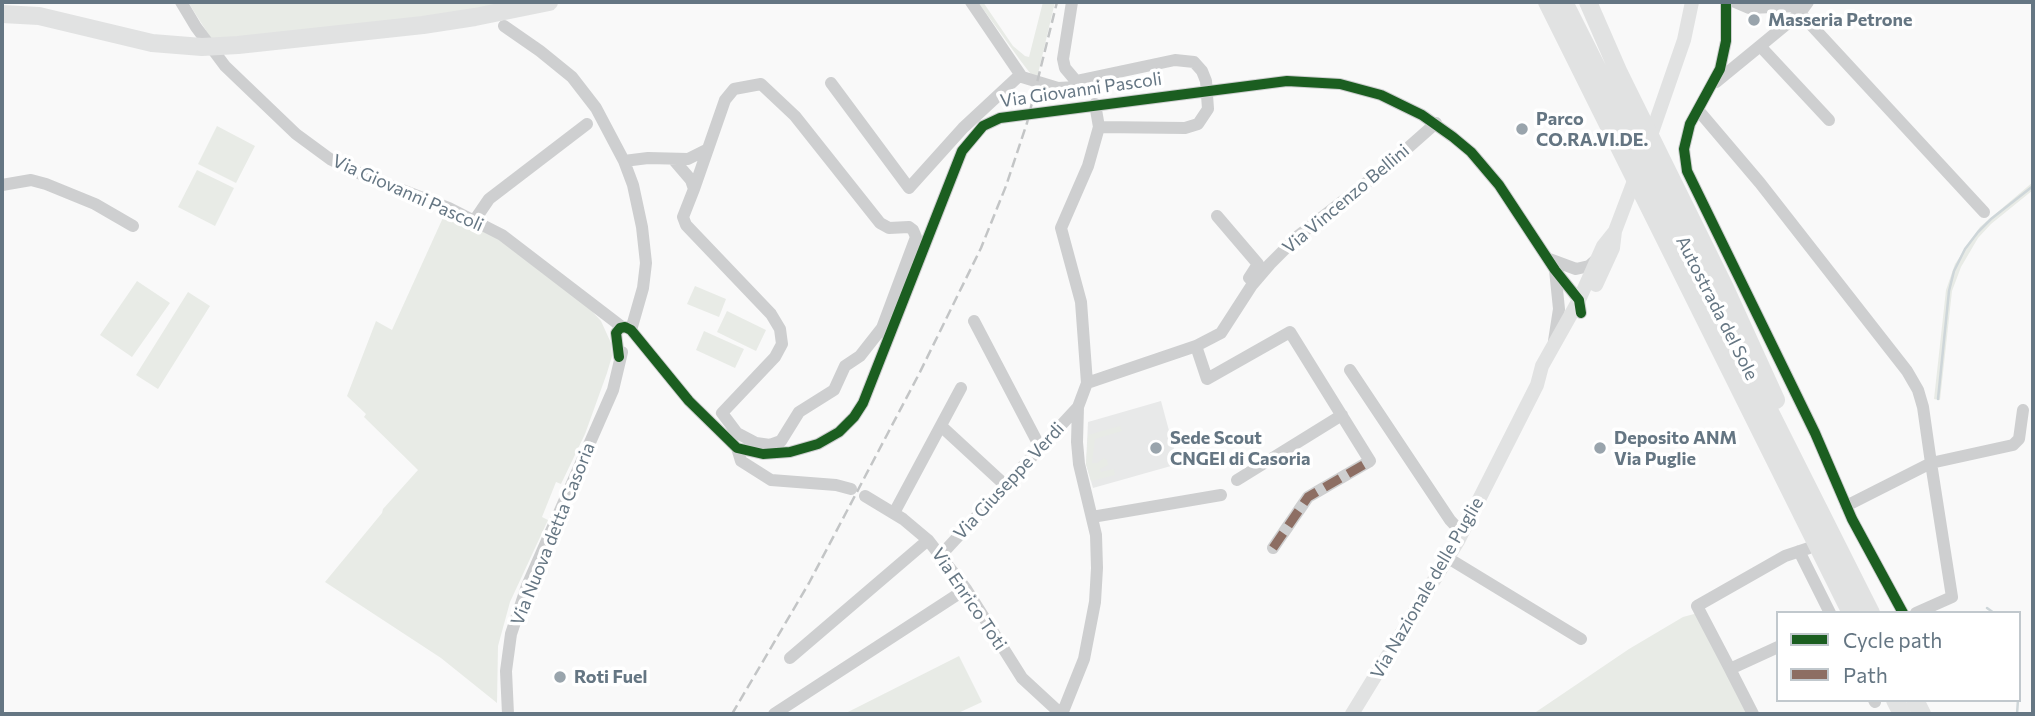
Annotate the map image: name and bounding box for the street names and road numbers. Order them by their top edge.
street label: Via Giovanni Pascoli [999,68,1163,112]
street label: Via Vincenzo Bellini [1278,140,1414,258]
street label: Via Giovanni Pascoli [329,150,487,236]
street label: Autostrada del Sole [1671,232,1763,384]
street label: Via Giuseppe Verdi [949,418,1069,544]
street label: Via Nuova detta Casoria [506,439,600,629]
street label: Via Nazionale delle Puglie [1366,493,1488,683]
street label: Via Enrico Toti [927,544,1011,654]

